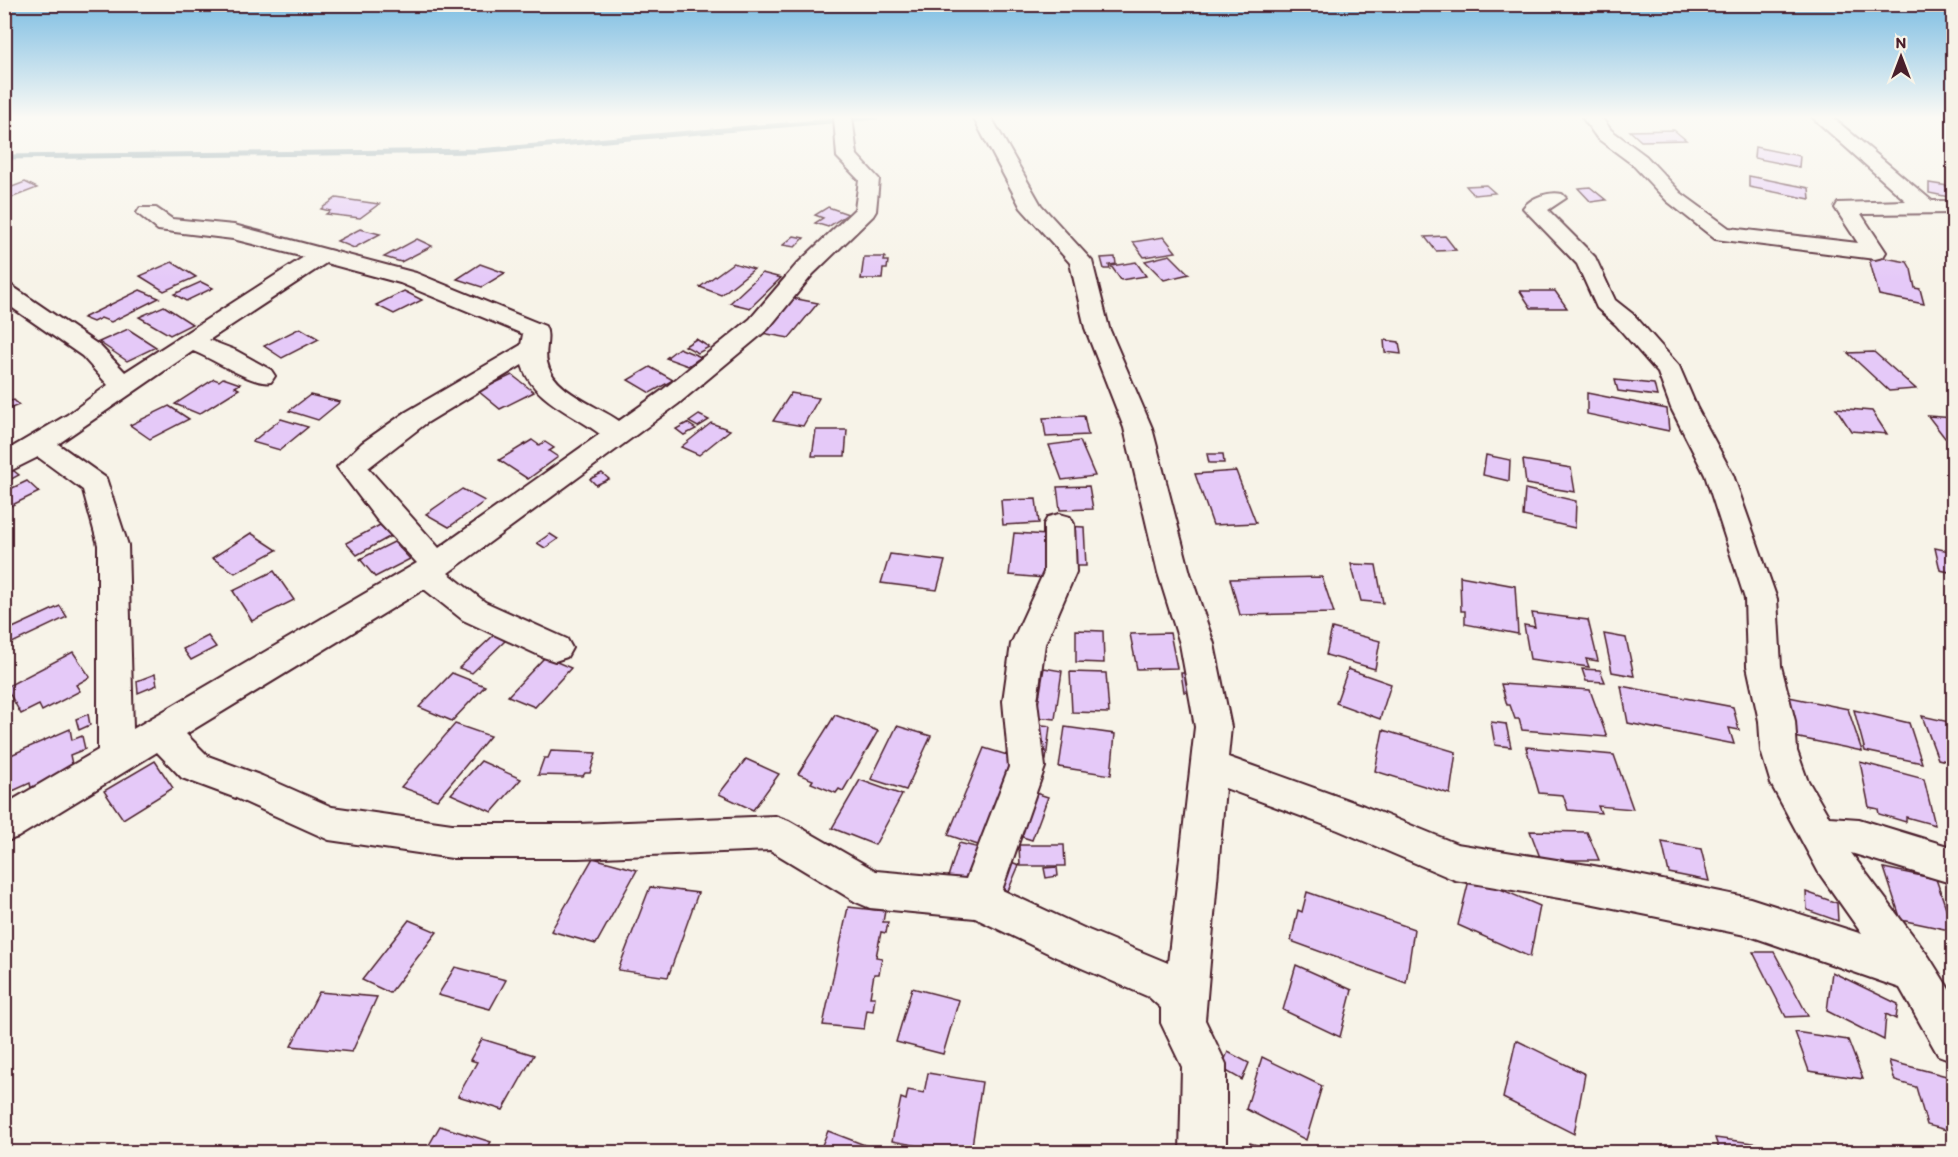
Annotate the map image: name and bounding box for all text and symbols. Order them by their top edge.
north arrow [1871,27,1931,87]
text: N [1896,33,1906,52]

